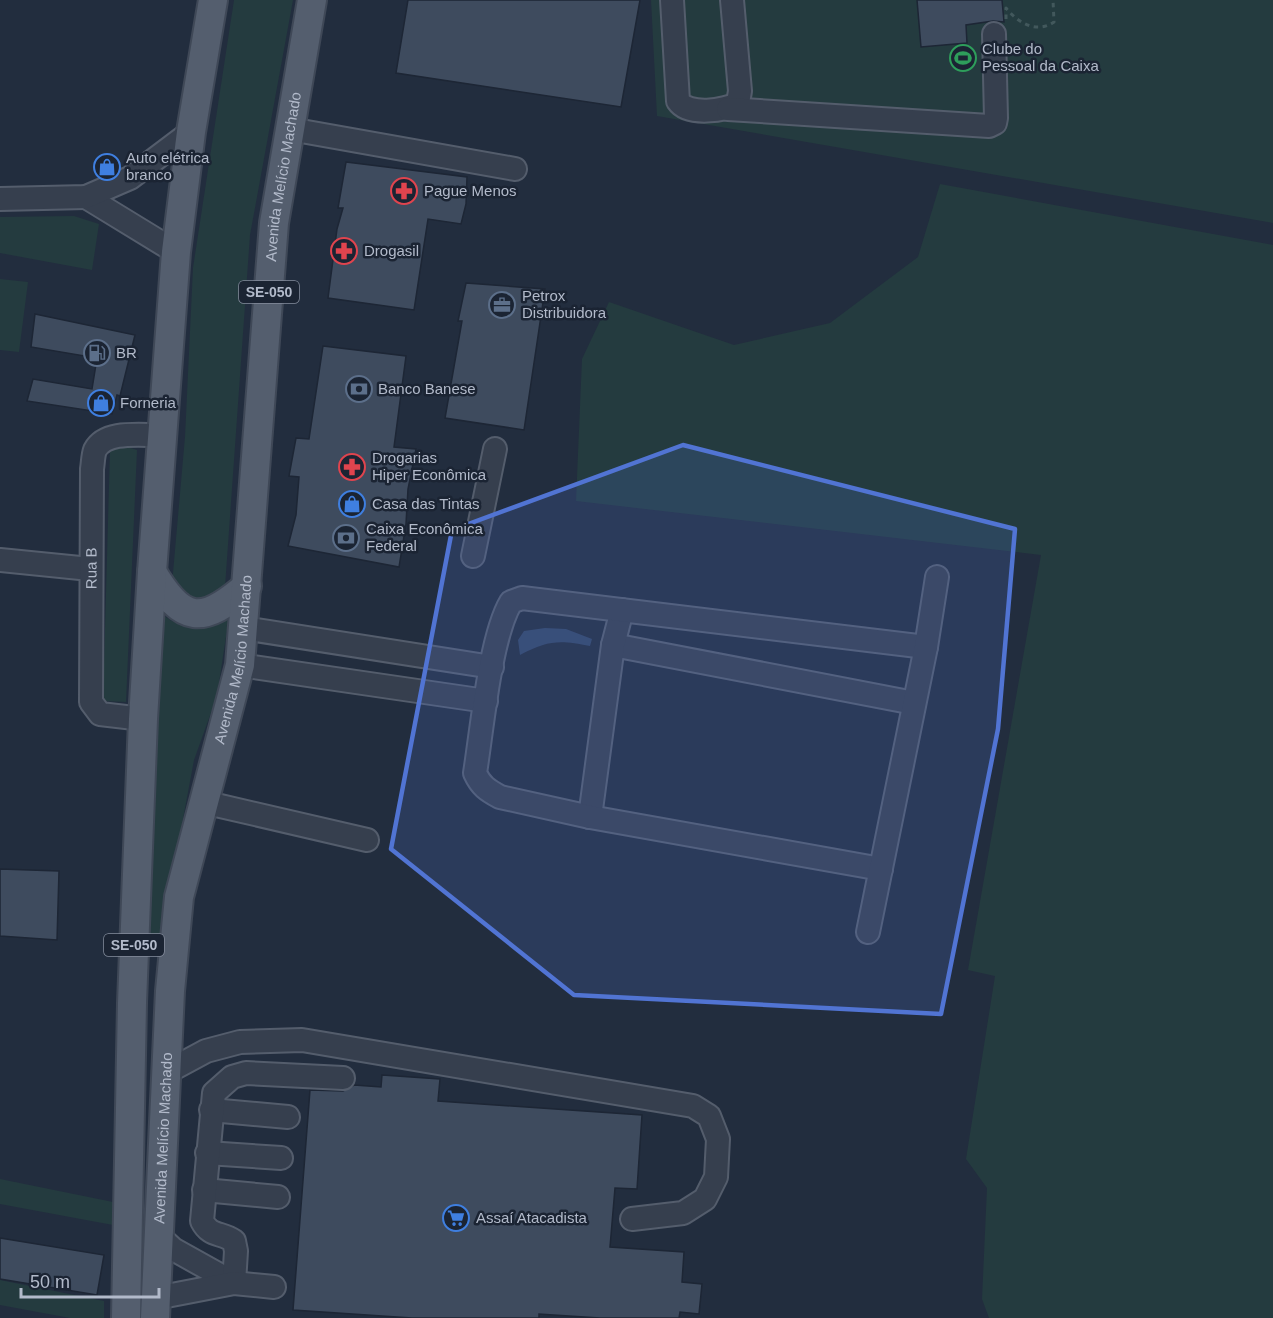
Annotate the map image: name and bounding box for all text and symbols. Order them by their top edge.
place label: Clube do Pessoal da Caixa [982,40,1099,74]
sports icon: Clube do Pessoal da Caixa [948,43,978,73]
street label: Avenida Melício Machado [262,91,304,262]
place label: Auto elétrica branco [126,149,210,183]
shop icon: Auto elétrica branco [92,152,122,182]
pharmacy icon: Pague Menos [389,176,419,206]
place label: Pague Menos [424,182,517,199]
pharmacy icon: Drogasil [329,236,359,266]
place label: Drogasil [364,242,419,259]
road number: SE-050 [239,281,299,303]
place label: Petrox Distribuidora [522,287,607,321]
office icon: Petrox Distribuidora [487,290,517,320]
fuel station icon: BR [82,338,112,368]
place label: BR [116,344,137,361]
bank icon: Banco Banese [344,374,374,404]
place label: Banco Banese [378,380,476,397]
shop icon: Forneria [86,388,116,418]
place label: Forneria [120,394,177,411]
place label: Drogarias Hiper Econômica [372,449,487,483]
pharmacy icon: Drogarias Hiper Econômica [337,452,367,482]
shop icon: Casa das Tintas [337,489,367,519]
place label: Casa das Tintas [372,495,480,512]
place label: Caixa Econômica Federal [366,520,483,554]
bank icon: Caixa Econômica Federal [331,523,361,553]
street label: Rua B [82,547,100,589]
street label: Avenida Melício Machado [211,574,255,746]
road number: SE-050 [104,934,164,956]
street label: Avenida Melício Machado [150,1052,175,1224]
supermarket icon: Assaí Atacadista [441,1203,471,1233]
place label: Assaí Atacadista [476,1209,588,1226]
scale bar [21,1261,159,1299]
text: 50 m [30,1272,70,1292]

